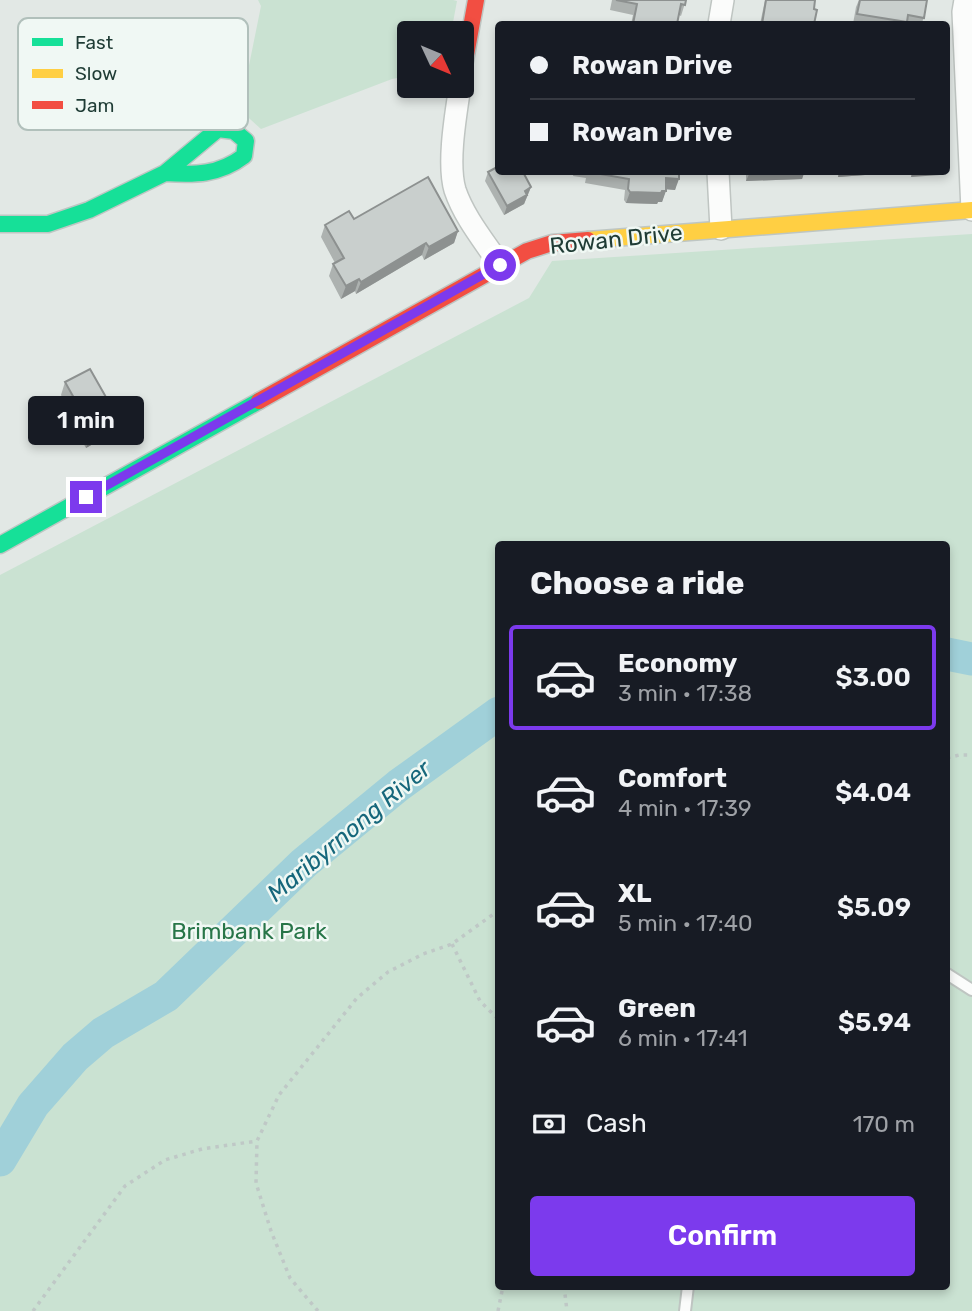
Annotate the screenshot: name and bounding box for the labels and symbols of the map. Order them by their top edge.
legend [18,18,248,130]
north arrow [397,21,474,98]
text: Fast [75,31,114,54]
text: Slow [75,62,117,85]
text: Jam [75,94,114,117]
street label: Rowan Drive [548,218,684,260]
route start [484,249,516,281]
callout: 1 min [28,396,144,444]
route end [70,481,102,513]
water label: Maribyrnong River [262,754,437,907]
park label: Brimbank Park [171,917,327,945]

